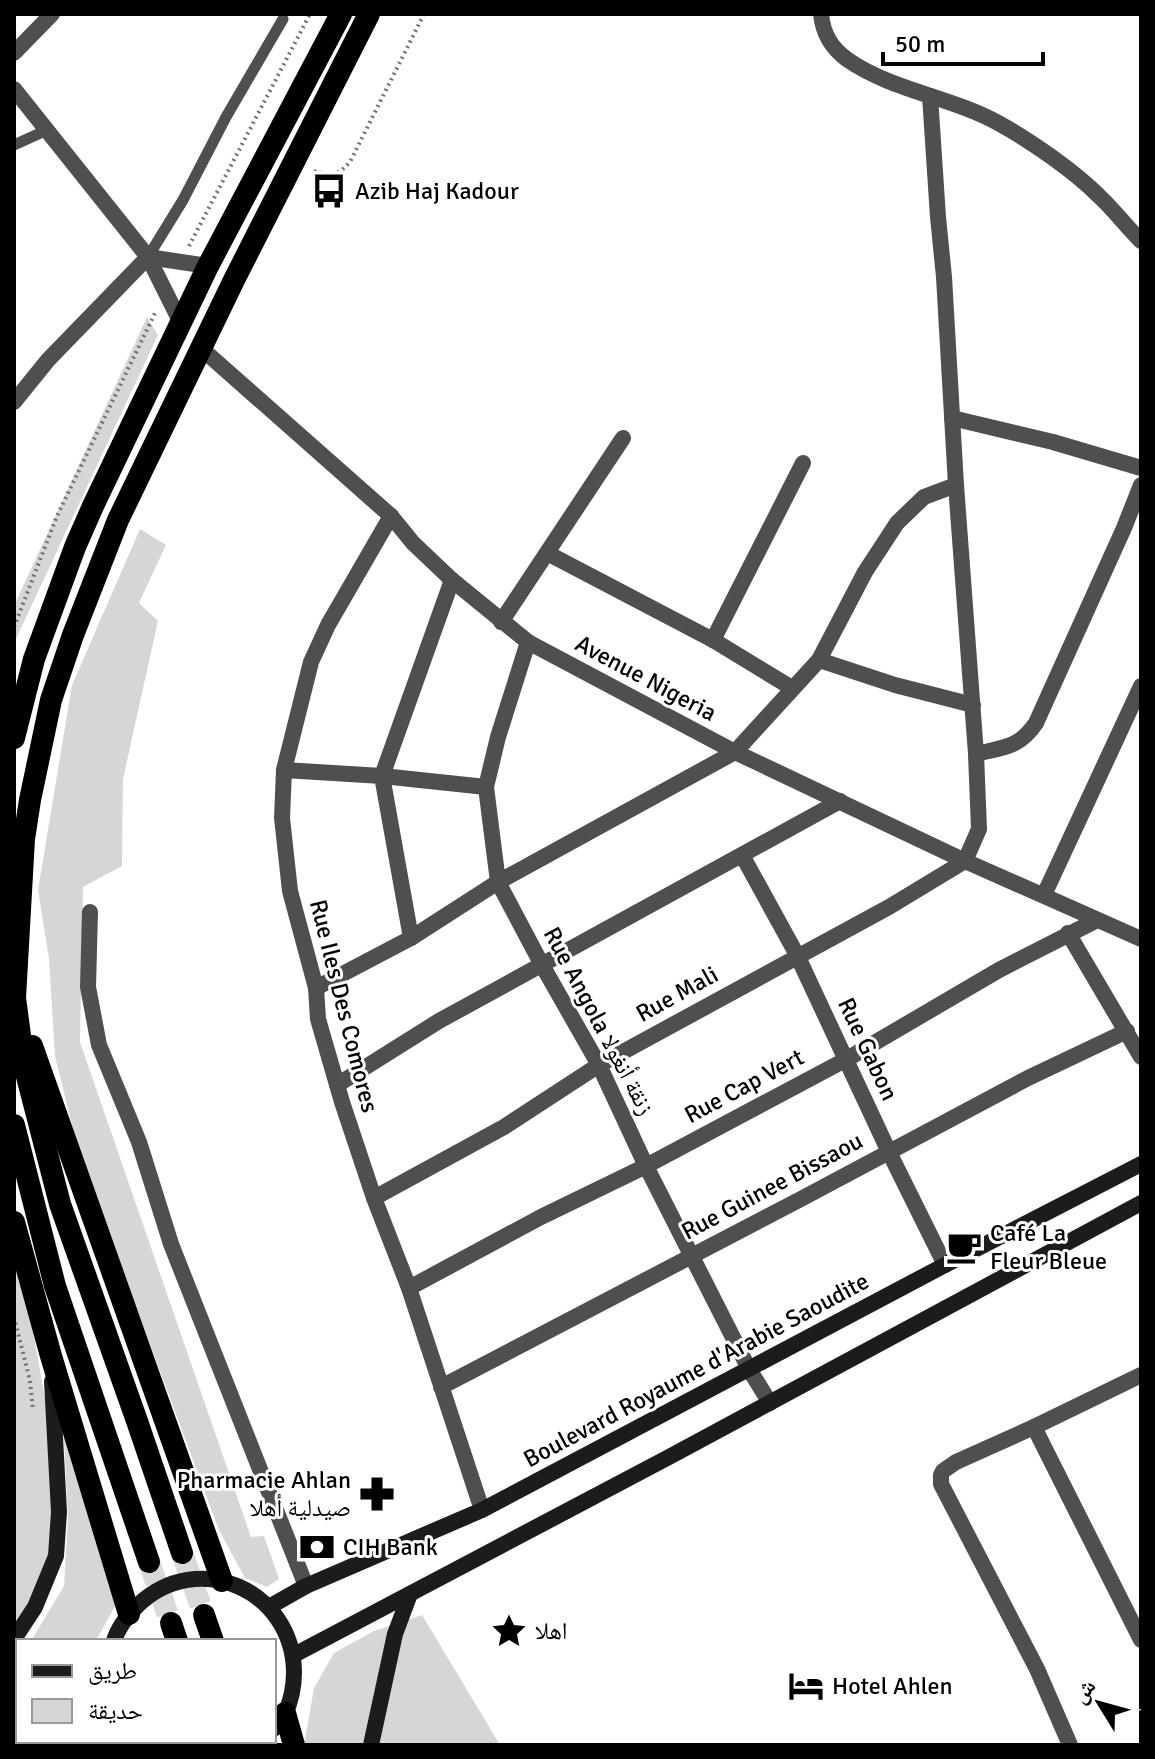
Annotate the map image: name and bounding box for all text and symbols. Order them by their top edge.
scale bar [883,16,1043,66]
text: 50 m [895,29,945,59]
bus stop icon: Azib Haj Kadour [310,172,348,210]
place label: Azib Haj Kadour [355,176,519,206]
street label: Avenue Nigeria [570,628,722,728]
street label: Rue Iles Des Comores [303,896,385,1116]
street label: Rue Angola زنقة أنغولا [537,922,661,1120]
street label: Rue Mali [631,959,723,1029]
street label: Rue Gabon [831,993,905,1105]
street label: Rue Cap Vert [679,1042,809,1130]
street label: Rue Guinee Bissaou [676,1125,868,1247]
place label: Café La Fleur Bleue [990,1218,1107,1276]
cafe icon: Café La Fleur Bleue [945,1228,983,1266]
street label: Boulevard Royaume d'Arabie Saoudite [518,1266,874,1474]
place label: Pharmacie Ahlan صيدلية أهلا [177,1465,351,1523]
pharmacy icon: Pharmacie Ahlan صيدلية أهلا [358,1475,396,1513]
bank icon: CIH Bank [298,1528,336,1566]
place label: CIH Bank [343,1532,438,1562]
place icon: اهلا [490,1612,528,1650]
place label: اهلا [535,1616,568,1646]
legend [16,1639,276,1743]
text: طريق [88,1656,137,1686]
north arrow [1059,1663,1139,1743]
hotel icon: Hotel Ahlen [787,1667,825,1705]
place label: Hotel Ahlen [832,1671,953,1701]
text: ش [1066,1674,1101,1709]
text: حديقة [88,1696,143,1726]

